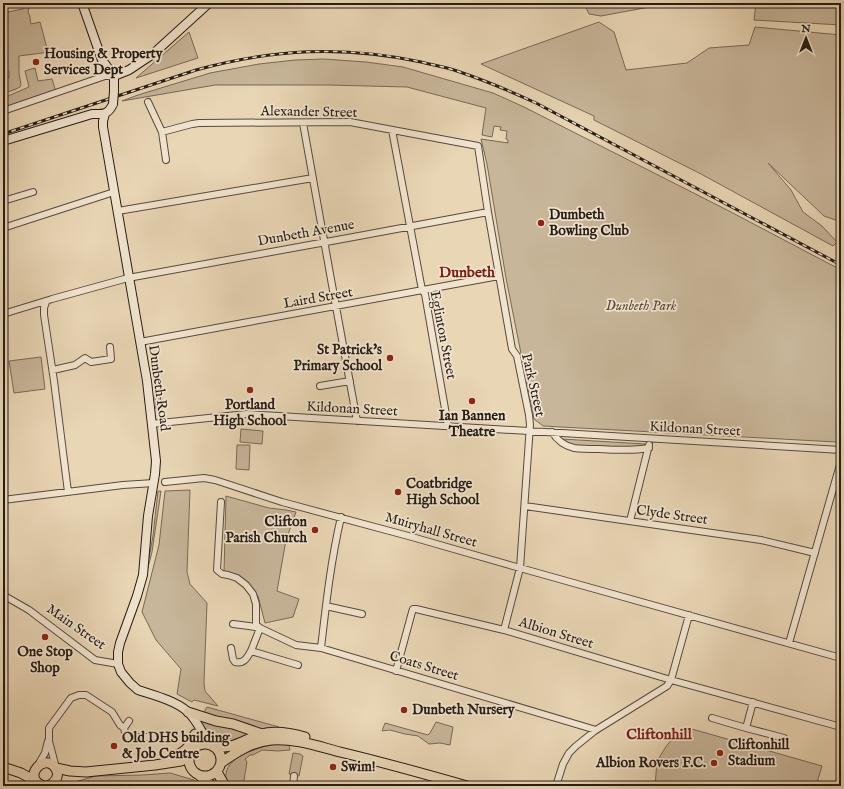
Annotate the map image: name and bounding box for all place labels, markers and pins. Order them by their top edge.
place label: Housing & Property Services Dept [44,45,164,79]
marker: Housing & Property Services Dept [31,57,41,67]
place label: Dumbeth Bowling Club [549,206,630,240]
marker: Dumbeth Bowling Club [536,218,546,228]
place label: St Patrick's Primary School [294,341,383,375]
marker: St Patrick's Primary School [385,353,395,363]
marker: Portland High School [245,385,255,395]
place label: Portland High School [213,396,288,430]
marker: Ian Bannen Theatre [467,396,477,406]
place label: Ian Bannen Theatre [439,407,506,441]
place label: Coatbridge High School [406,475,480,509]
marker: Coatbridge High School [393,487,403,497]
place label: Clifton Parish Church [225,513,308,547]
marker: Clifton Parish Church [310,525,320,535]
marker: One Stop Shop [40,632,50,642]
place label: One Stop Shop [17,643,73,677]
place label: Dunbeth Nursery [412,701,516,719]
marker: Dunbeth Nursery [399,705,409,715]
place label: Old DHS building & Job Centre [122,729,231,763]
place label: Cliftonhill Stadium [728,736,790,770]
marker: Old DHS building & Job Centre [109,741,119,751]
marker: Cliftonhill Stadium [715,748,725,758]
place label: Albion Rovers F.C. [595,754,706,772]
place label: Swim! [341,758,376,776]
marker: Albion Rovers F.C. [709,758,719,768]
marker: Swim! [328,762,338,772]

